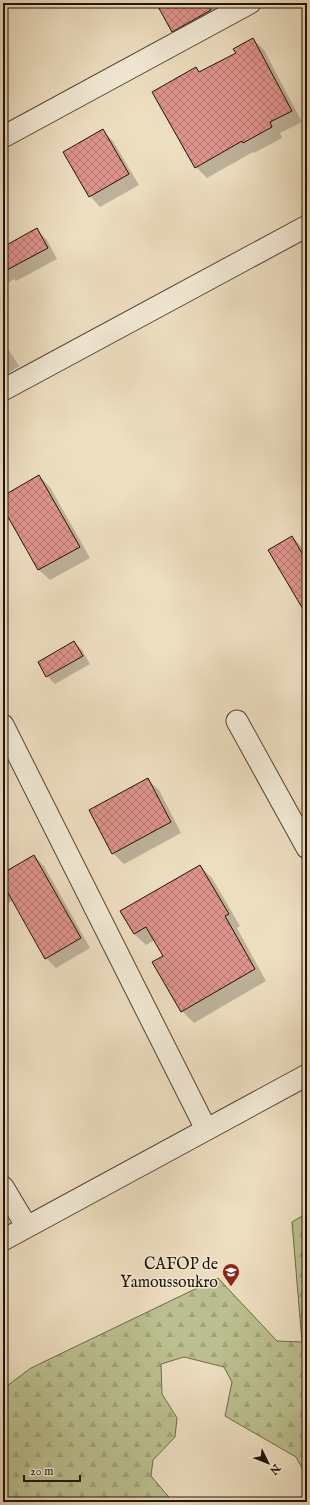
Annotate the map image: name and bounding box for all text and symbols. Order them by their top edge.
place label: CAFOP de Yamoussoukro [120,1255,218,1293]
school or university icon: CAFOP de Yamoussoukro [221,1262,241,1287]
north arrow [248,1443,288,1483]
scale bar [24,1457,80,1483]
text: N [266,1460,284,1478]
text: 20 m [30,1464,53,1479]

